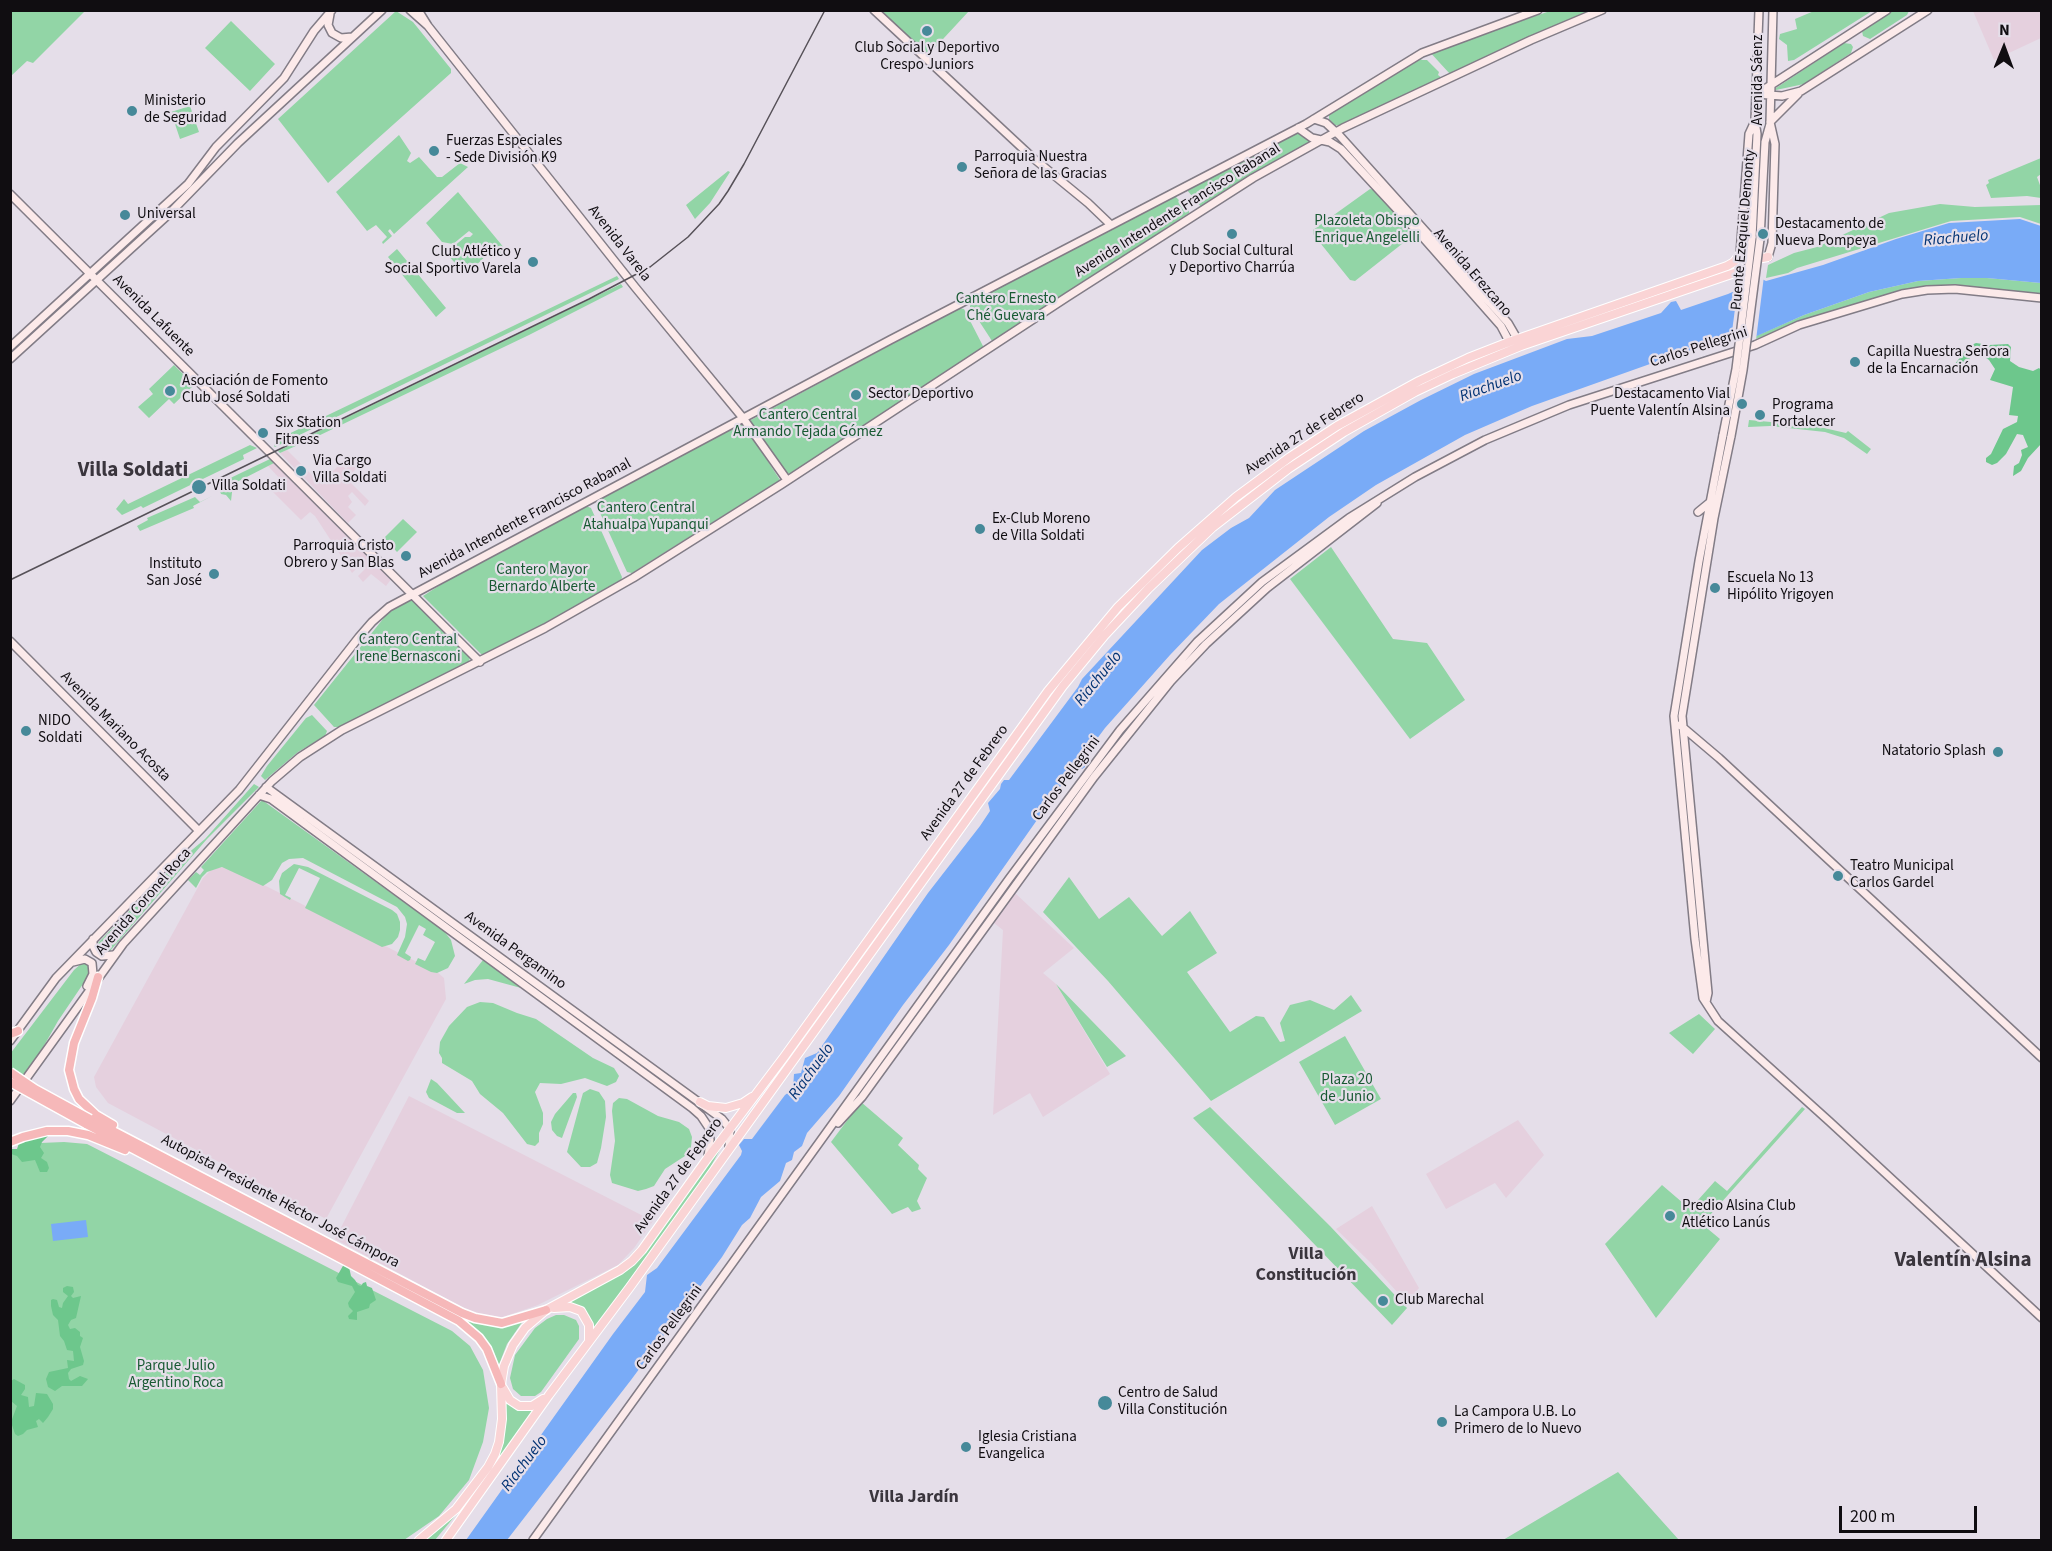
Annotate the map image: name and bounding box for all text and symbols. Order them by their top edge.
north arrow [1974,18,2034,78]
text: N [1999,19,2010,41]
marker: Club Social y Deportivo Crespo Juniors [920,24,934,38]
street label: Avenida Sáenz [1750,35,1768,125]
place label: Club Social y Deportivo Crespo Juniors [854,40,1000,75]
place label: Ministerio de Seguridad [144,93,227,128]
marker: Ministerio de Seguridad [125,104,139,118]
place label: Fuerzas Especiales - Sede División K9 [446,133,562,168]
street label: Avenida Intendente Francisco Rabanal [1072,140,1284,282]
marker: Fuerzas Especiales - Sede División K9 [427,144,441,158]
place label: Parroquia Nuestra Señora de las Gracias [974,149,1107,184]
street label: Puente Ezequiel Demonty [1728,149,1760,311]
marker: Parroquia Nuestra Señora de las Gracias [955,160,969,174]
street label: Avenida Varela [584,202,654,286]
place label: Universal [137,206,196,224]
marker: Universal [118,208,132,222]
park label: Plazoleta Obispo Enrique Angelelli [1314,213,1420,248]
place label: Destacamento de Nueva Pompeya [1775,216,1884,251]
street label: Avenida Erezcano [1429,225,1515,321]
marker: Club Social Cultural y Deportivo Charrúa [1225,227,1239,241]
marker: Destacamento de Nueva Pompeya [1756,227,1770,241]
water label: Riachuelo [1923,227,1989,251]
place label: Club Social Cultural y Deportivo Charrúa [1169,243,1295,278]
place label: Club Atlético y Social Sportivo Varela [385,244,521,279]
marker: Club Atlético y Social Sportivo Varela [526,255,540,269]
street label: Avenida Lafuente [108,271,198,361]
park label: Cantero Ernesto Ché Guevara [956,291,1056,326]
street label: Carlos Pellegrini [1648,324,1750,372]
place label: Capilla Nuestra Señora de la Encarnación [1867,344,2009,379]
marker: Capilla Nuestra Señora de la Encarnación [1848,355,1862,369]
water label: Riachuelo [1457,367,1525,407]
place label: Asociación de Fomento Club José Soldati [182,373,328,408]
marker: Asociación de Fomento Club José Soldati [163,384,177,398]
place label: Sector Deportivo [868,386,974,404]
place label: Destacamento Vial Puente Valentín Alsina [1590,386,1730,421]
marker: Sector Deportivo [849,388,863,402]
street label: Avenida 27 de Febrero [1242,389,1368,479]
marker: Destacamento Vial Puente Valentín Alsina [1735,397,1749,411]
place label: Programa Fortalecer [1772,397,1835,432]
park label: Cantero Central Armando Tejada Gómez [733,407,883,442]
marker: Programa Fortalecer [1753,408,1767,422]
place label: Six Station Fitness [275,415,341,450]
marker: Six Station Fitness [256,426,270,440]
place label: Via Cargo Villa Soldati [313,453,387,488]
street label: Avenida Intendente Francisco Rabanal [415,455,635,583]
district label: Villa Soldati [78,458,188,484]
marker: Via Cargo Villa Soldati [294,464,308,478]
marker: Villa Soldati [190,478,208,496]
place label: Villa Soldati [212,478,286,496]
park label: Cantero Central Atahualpa Yupanqui [583,500,709,535]
place label: Ex-Club Moreno de Villa Soldati [992,511,1090,546]
marker: Ex-Club Moreno de Villa Soldati [973,522,987,536]
place label: Parroquia Cristo Obrero y San Blas [284,538,394,573]
marker: Parroquia Cristo Obrero y San Blas [399,549,413,563]
place label: Instituto San José [146,556,202,591]
park label: Cantero Mayor Bernardo Alberte [489,562,595,597]
marker: Instituto San José [207,567,221,581]
place label: Escuela No 13 Hipólito Yrigoyen [1727,570,1834,605]
marker: Escuela No 13 Hipólito Yrigoyen [1708,581,1722,595]
park label: Cantero Central Irene Bernasconi [355,632,461,667]
water label: Riachuelo [1071,648,1127,710]
street label: Avenida Mariano Acosta [56,668,174,786]
place label: NIDO Soldati [38,713,82,748]
street label: Avenida 27 de Febrero [917,722,1013,844]
marker: NIDO Soldati [19,724,33,738]
street label: Carlos Pellegrini [1029,733,1105,825]
place label: Natatorio Splash [1882,743,1986,761]
marker: Natatorio Splash [1991,745,2005,759]
street label: Avenida Coronel Roca [92,845,196,959]
place label: Teatro Municipal Carlos Gardel [1850,858,1954,893]
marker: Teatro Municipal Carlos Gardel [1831,869,1845,883]
street label: Avenida Pergamino [461,908,569,994]
water label: Riachuelo [785,1040,839,1104]
park label: Plaza 20 de Junio [1320,1072,1374,1107]
street label: Avenida 27 de Febrero [631,1115,727,1237]
street label: Autopista Presidente Héctor José Cámpora [158,1131,402,1273]
place label: Predio Alsina Club Atlético Lanús [1682,1198,1796,1233]
marker: Predio Alsina Club Atlético Lanús [1663,1209,1677,1223]
district label: Villa Constitución [1255,1244,1357,1286]
district label: Valentín Alsina [1894,1248,2032,1274]
street label: Carlos Pellegrini [633,1282,707,1374]
place label: Club Marechal [1395,1292,1484,1310]
marker: Club Marechal [1376,1294,1390,1308]
park label: Parque Julio Argentino Roca [128,1358,224,1393]
place label: Centro de Salud Villa Constitución [1118,1385,1227,1420]
marker: Centro de Salud Villa Constitución [1096,1394,1114,1412]
place label: La Campora U.B. Lo Primero de lo Nuevo [1454,1404,1582,1439]
marker: La Campora U.B. Lo Primero de lo Nuevo [1435,1415,1449,1429]
place label: Iglesia Cristiana Evangelica [978,1429,1077,1464]
water label: Riachuelo [498,1432,552,1496]
marker: Iglesia Cristiana Evangelica [959,1440,973,1454]
district label: Villa Jardín [869,1487,959,1509]
scale bar [1842,1494,1980,1532]
text: 200 m [1850,1504,1895,1529]

